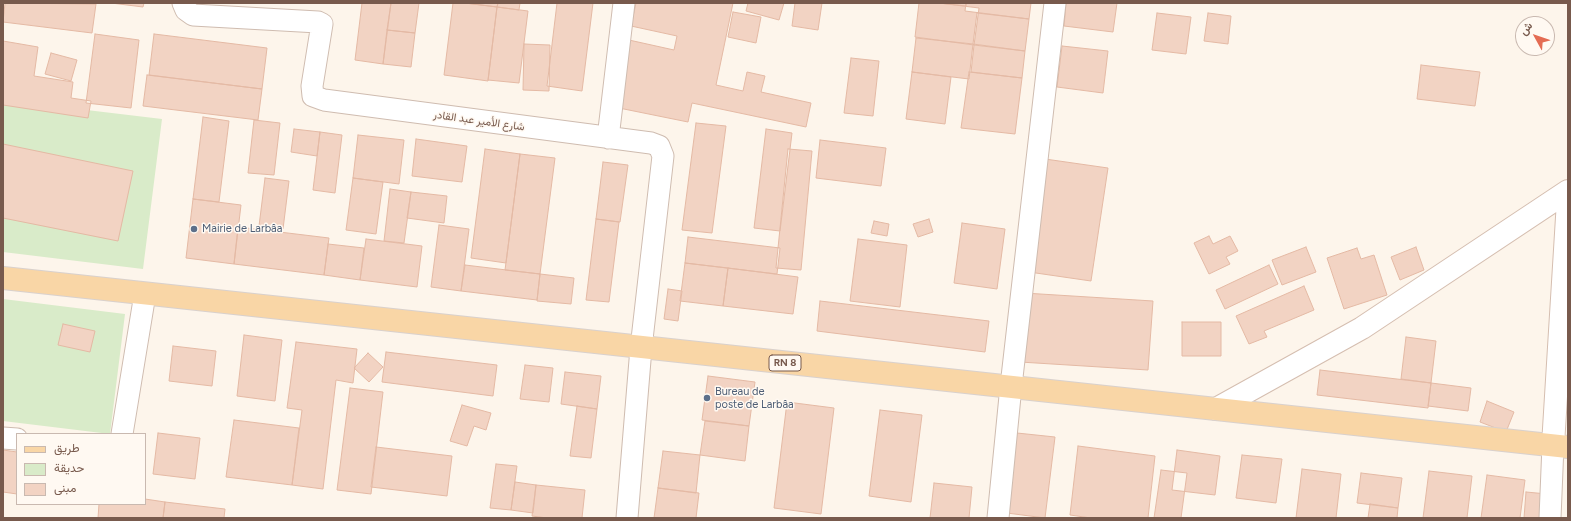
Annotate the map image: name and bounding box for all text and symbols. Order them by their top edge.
north arrow [1515,16,1555,56]
text: ش [1517,19,1535,38]
street label: شارع الأمير عبد القادر [433,108,525,134]
place label: Mairie de Larbâa [202,222,282,236]
marker: Mairie de Larbâa [189,224,199,234]
road number: RN 8 [769,355,801,371]
place label: Bureau de poste de Larbâa [715,385,794,411]
marker: Bureau de poste de Larbâa [702,393,712,403]
legend [16,433,146,505]
text: طريق [54,441,79,455]
text: حديقة [54,461,84,475]
text: مبنى [54,481,76,495]

